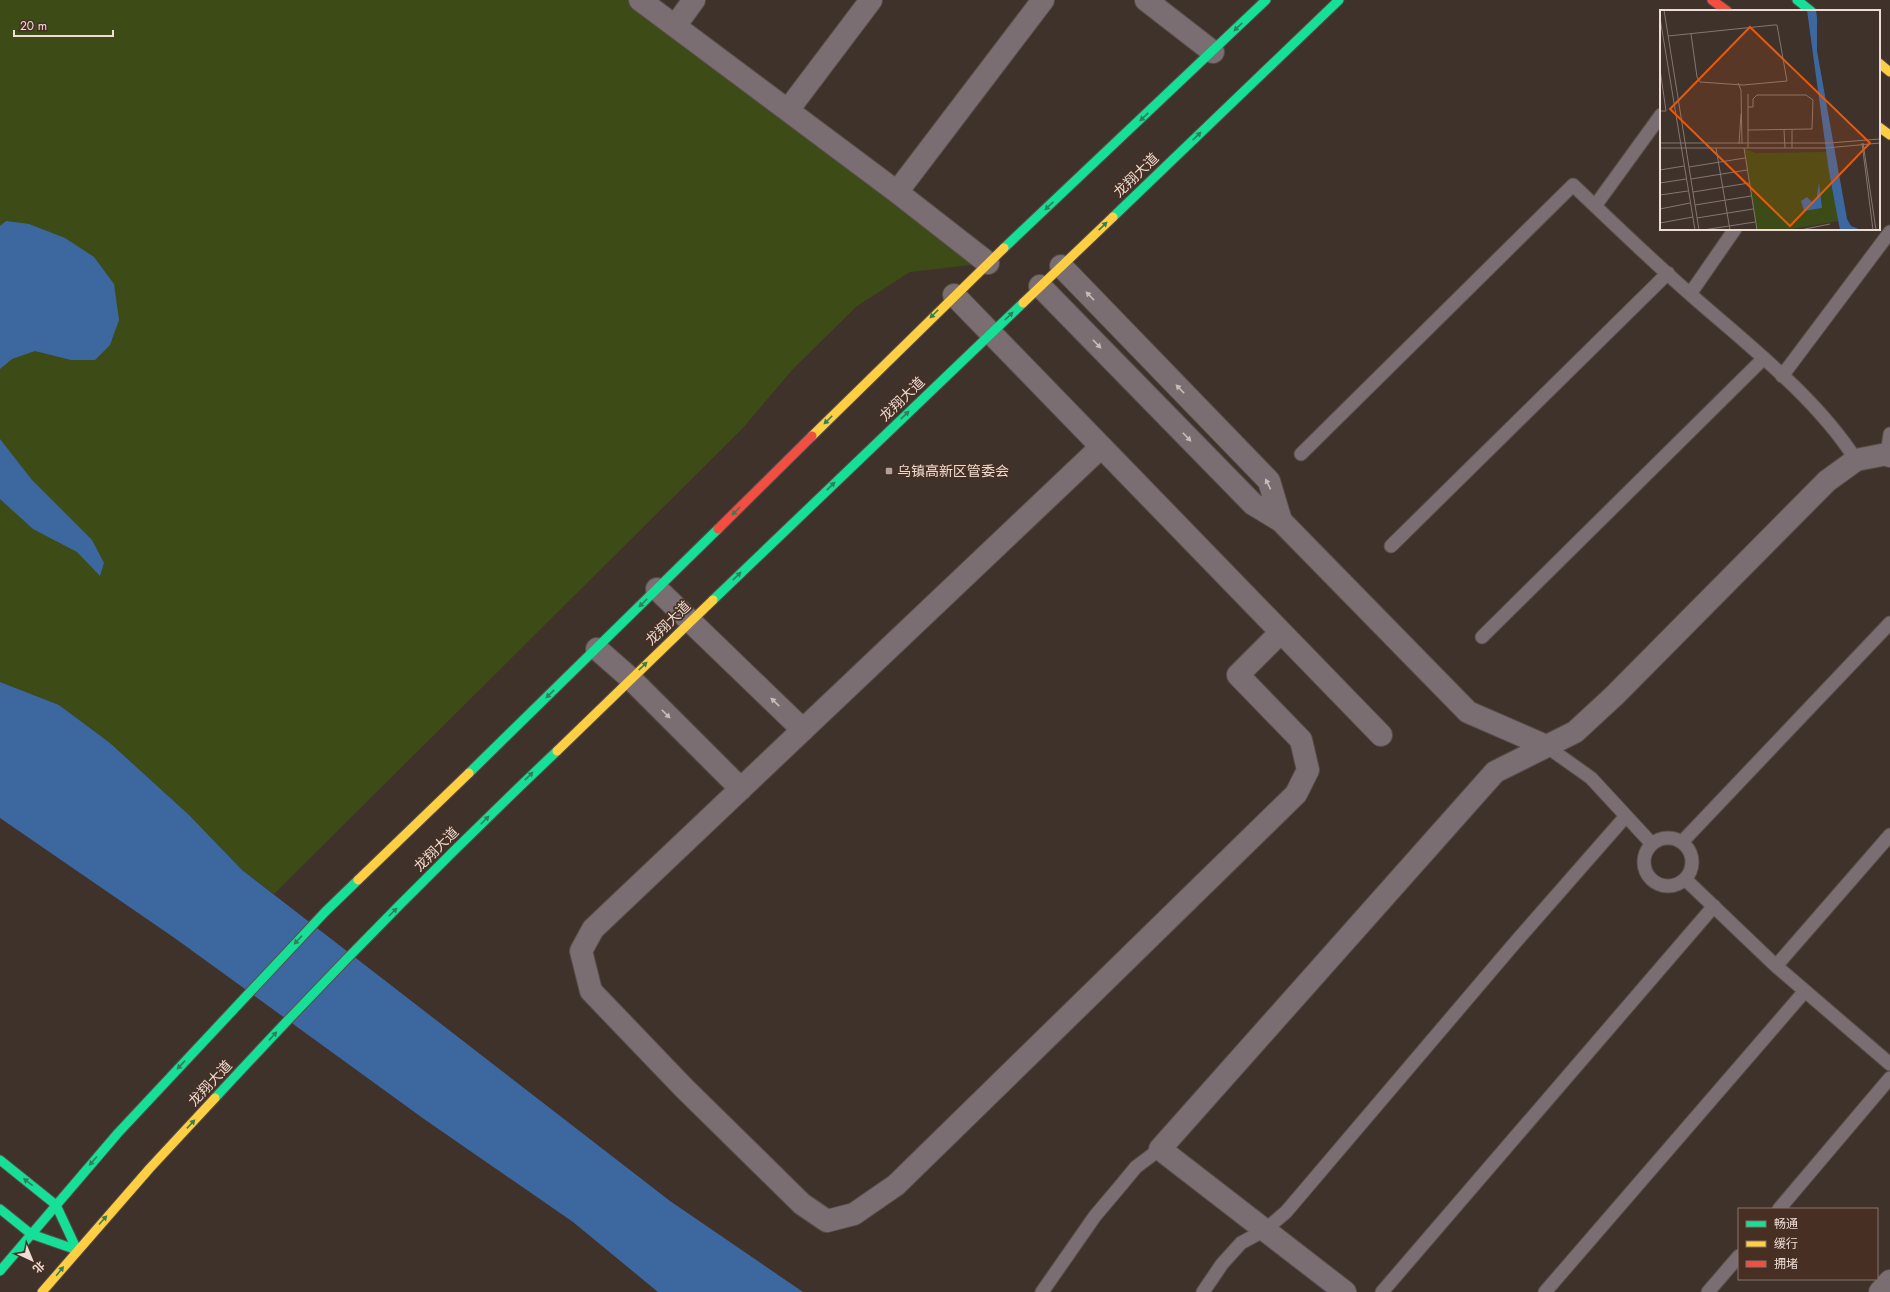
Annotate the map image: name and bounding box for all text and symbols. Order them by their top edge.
inset map [1660,10,1880,230]
scale bar [14,12,113,38]
text: 20 m [20,17,47,35]
one-way arrow [1233,22,1243,32]
one-way arrow [1139,112,1149,121]
one-way arrow [1192,131,1202,141]
street label: 龙翔大道 [1109,148,1163,202]
one-way arrow [1044,201,1054,210]
one-way arrow [1098,221,1108,231]
one-way arrow [1085,291,1094,301]
one-way arrow [930,309,939,319]
one-way arrow [1004,311,1014,321]
one-way arrow [1092,339,1101,349]
street label: 龙翔大道 [875,372,929,426]
one-way arrow [1175,384,1185,394]
one-way arrow [900,410,910,420]
one-way arrow [823,415,833,425]
one-way arrow [1183,432,1192,442]
place label: 乌镇高新区管委会 [897,461,1009,481]
marker: 乌镇高新区管委会 [884,466,894,476]
one-way arrow [1265,478,1271,490]
one-way arrow [826,481,836,491]
one-way arrow [731,506,741,516]
one-way arrow [732,571,742,581]
street label: 龙翔大道 [641,596,695,650]
one-way arrow [638,598,648,608]
one-way arrow [638,661,648,671]
one-way arrow [545,689,555,699]
one-way arrow [770,698,780,707]
one-way arrow [661,709,671,719]
one-way arrow [525,772,534,781]
one-way arrow [480,815,490,825]
street label: 龙翔大道 [409,822,463,876]
one-way arrow [388,907,398,917]
one-way arrow [293,935,303,945]
one-way arrow [268,1031,277,1041]
street label: 龙翔大道 [184,1056,236,1110]
one-way arrow [177,1061,186,1070]
one-way arrow [186,1119,195,1129]
one-way arrow [89,1156,98,1167]
one-way arrow [23,1178,34,1187]
legend [1738,1208,1878,1280]
one-way arrow [99,1215,108,1226]
text: 畅通 [1774,1215,1798,1233]
text: 缓行 [1774,1235,1798,1253]
north arrow [12,1240,52,1280]
text: 拥堵 [1774,1255,1798,1273]
text: 北 [29,1258,48,1277]
one-way arrow [55,1265,64,1276]

